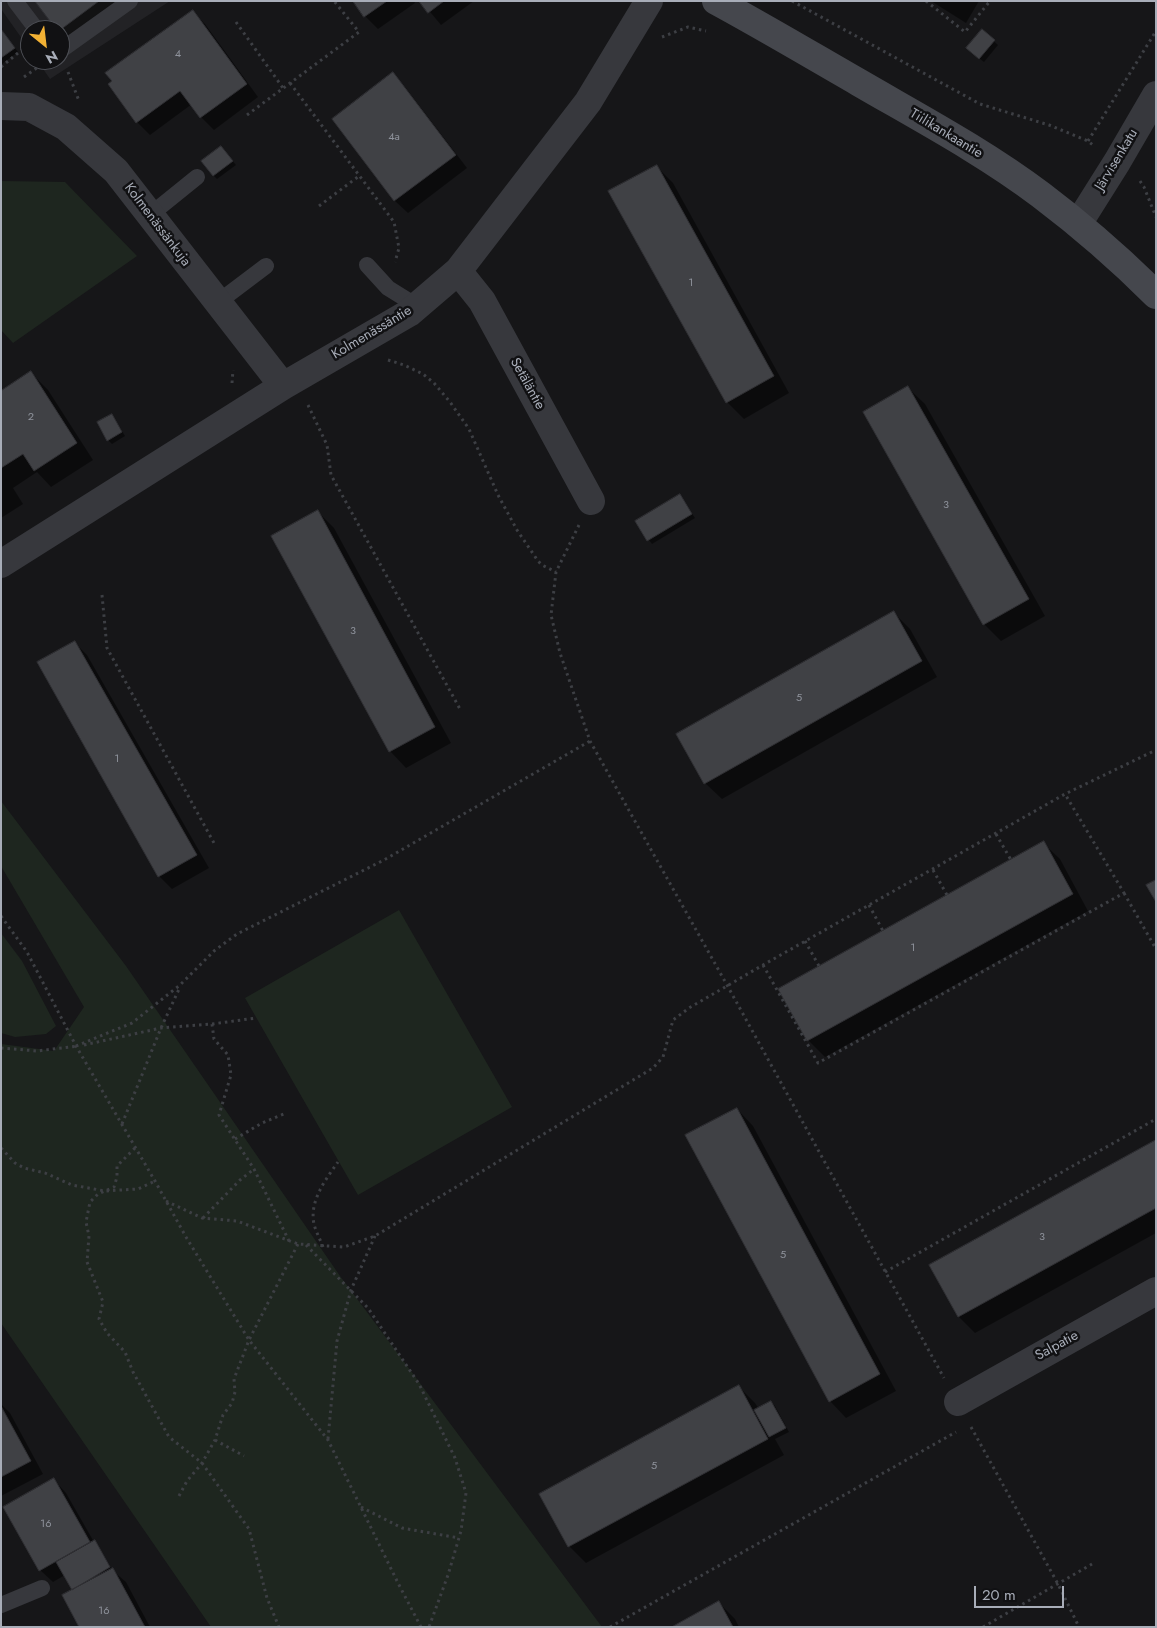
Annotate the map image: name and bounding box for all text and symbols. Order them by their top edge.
north arrow [20,20,70,70]
text: N [42,46,62,69]
house number: 4 [175,47,181,61]
street label: Tiilikankaantie [906,106,986,162]
street label: Järvisenkatu [1092,126,1142,194]
house number: 4a [388,130,400,144]
street label: Kolmenässänkuja [120,180,194,270]
house number: 1 [689,276,693,290]
street label: Kolmenässäntie [329,303,415,363]
street label: Setäläntie [506,355,548,413]
house number: 2 [28,410,34,424]
house number: 3 [943,498,949,512]
house number: 3 [350,624,356,638]
house number: 5 [796,691,802,705]
house number: 1 [115,752,119,766]
house number: 1 [911,941,915,955]
house number: 3 [1039,1230,1045,1244]
house number: 5 [780,1248,786,1262]
street label: Salpatie [1033,1327,1081,1365]
house number: 5 [651,1459,657,1473]
house number: 16 [40,1517,52,1531]
scale bar [977,1576,1067,1608]
text: 20 m [982,1584,1016,1606]
house number: 16 [98,1604,110,1618]

